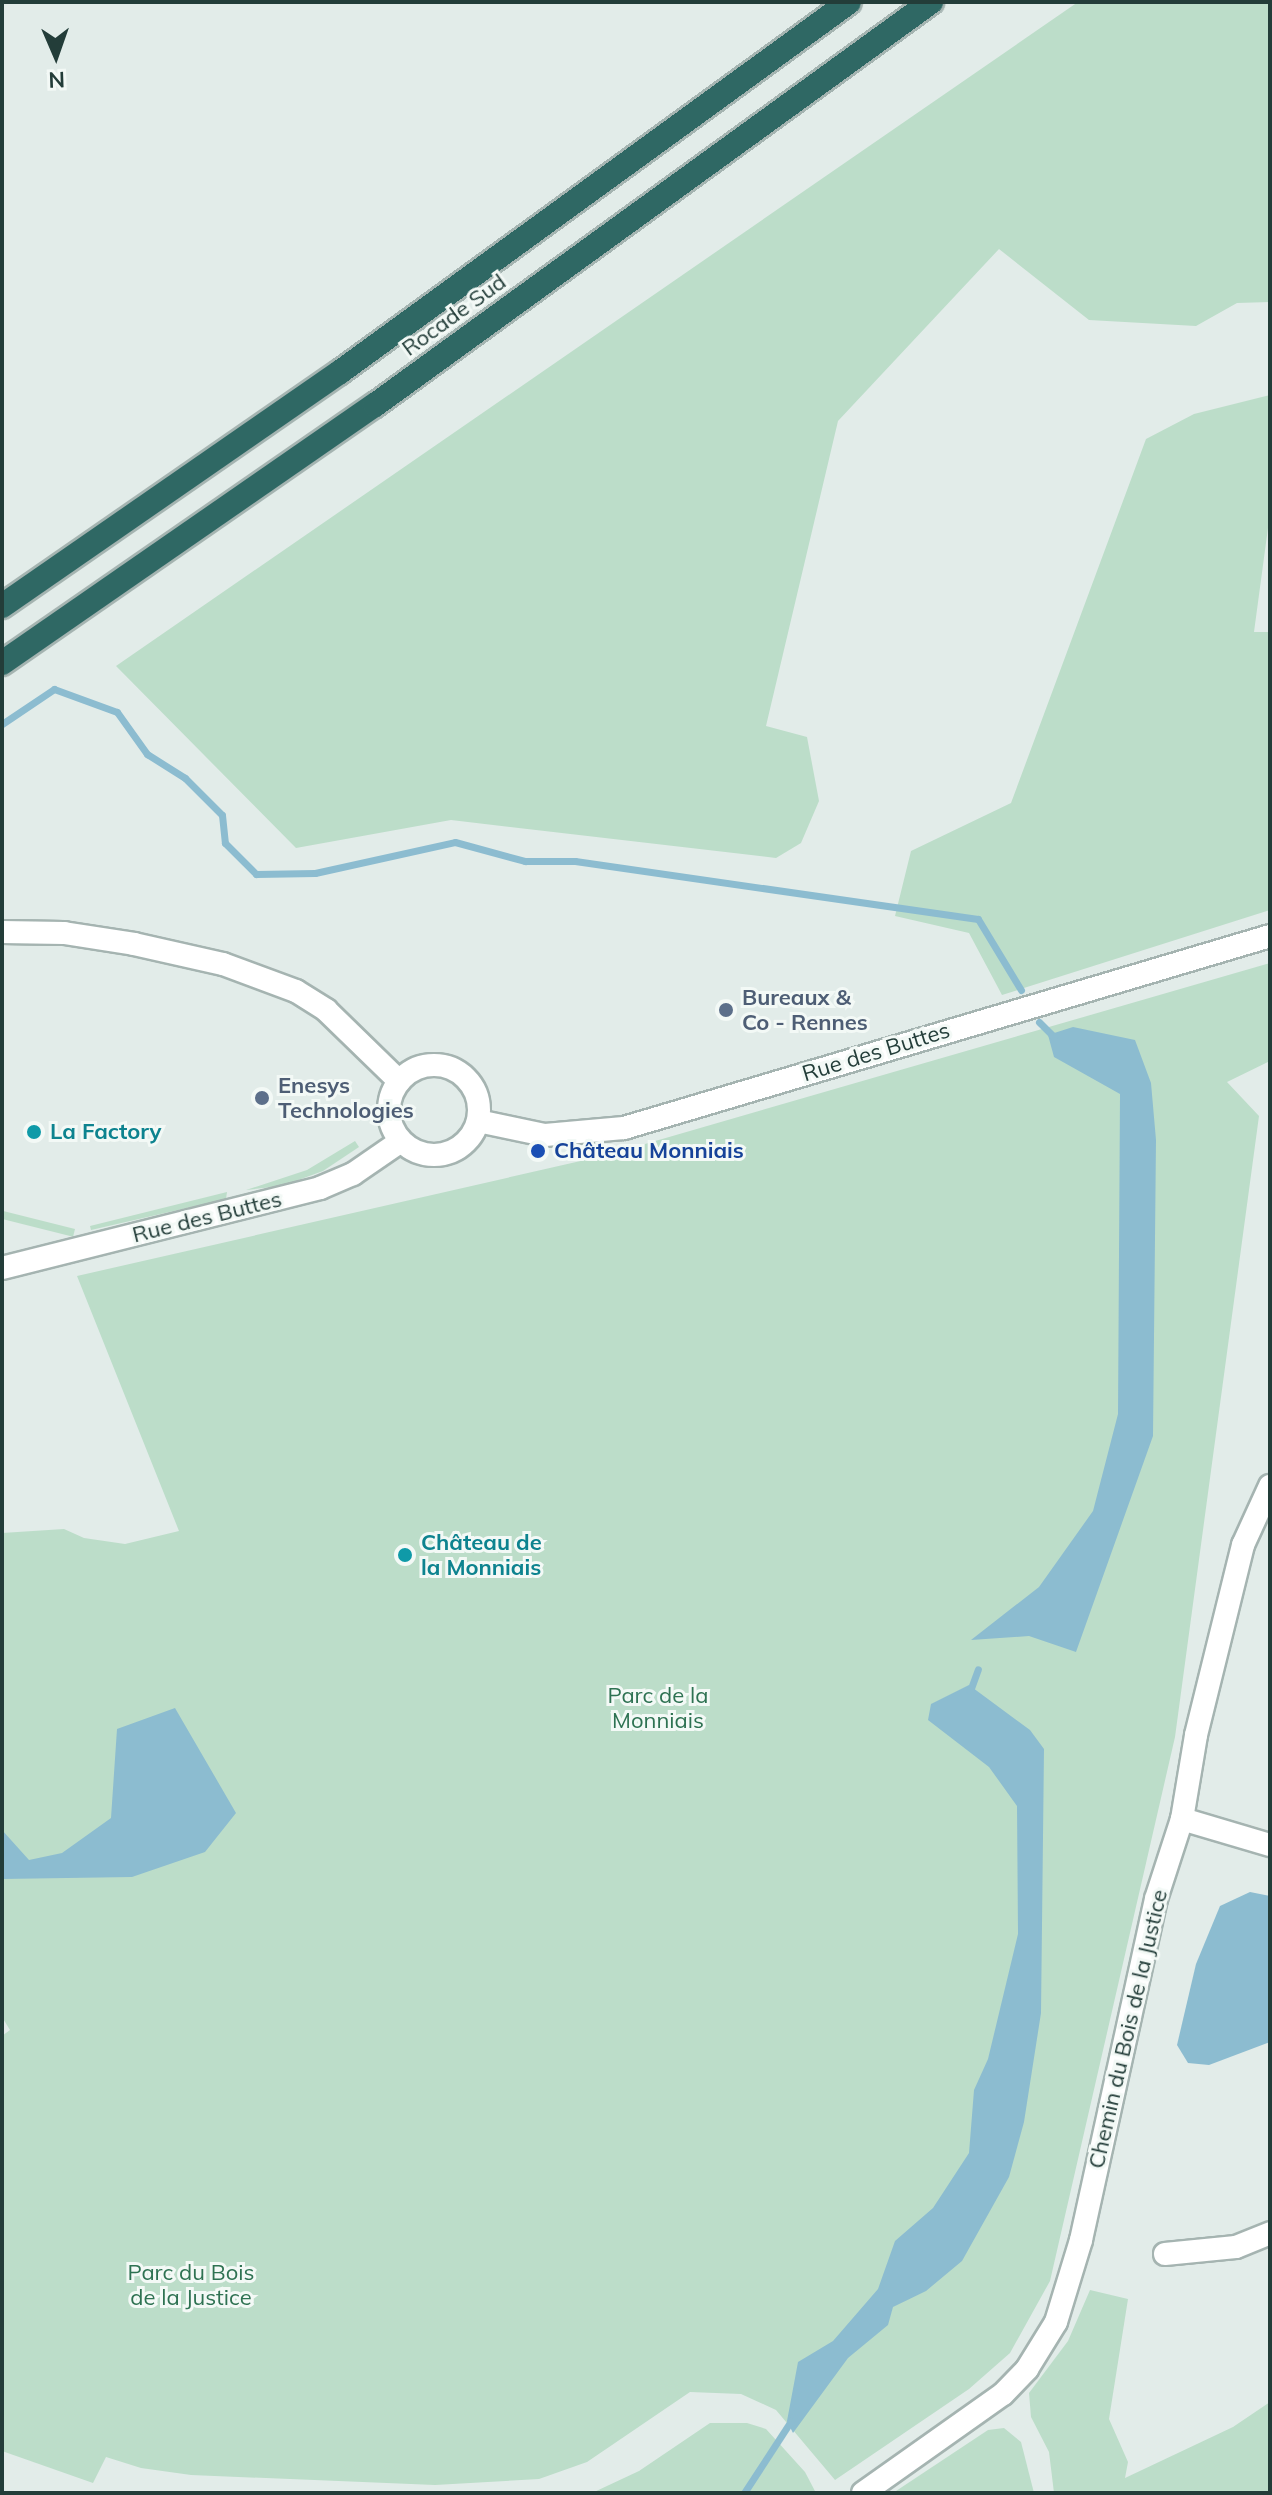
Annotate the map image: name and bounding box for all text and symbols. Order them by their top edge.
north arrow [16,16,96,96]
text: N [48,66,66,94]
street label: Rocade Sud [397,268,511,362]
place label: Bureaux & Co - Rennes [742,984,868,1036]
marker: Bureaux & Co - Rennes [717,1001,735,1019]
street label: Rue des Buttes [799,1017,953,1087]
place label: Enesys Technologies [278,1072,414,1124]
marker: Enesys Technologies [253,1089,271,1107]
place label: La Factory [50,1119,161,1145]
marker: La Factory [25,1123,43,1141]
place label: Château Monniais [554,1138,744,1164]
marker: Château Monniais [529,1142,547,1160]
street label: Rue des Buttes [130,1186,284,1248]
place label: Château de la Monniais [421,1529,542,1580]
marker: Château de la Monniais [396,1546,414,1564]
park label: Parc de la Monniais [608,1682,708,1734]
street label: Chemin du Bois de la Justice [1083,1887,1173,2171]
park label: Parc du Bois de la Justice [128,2259,254,2310]

